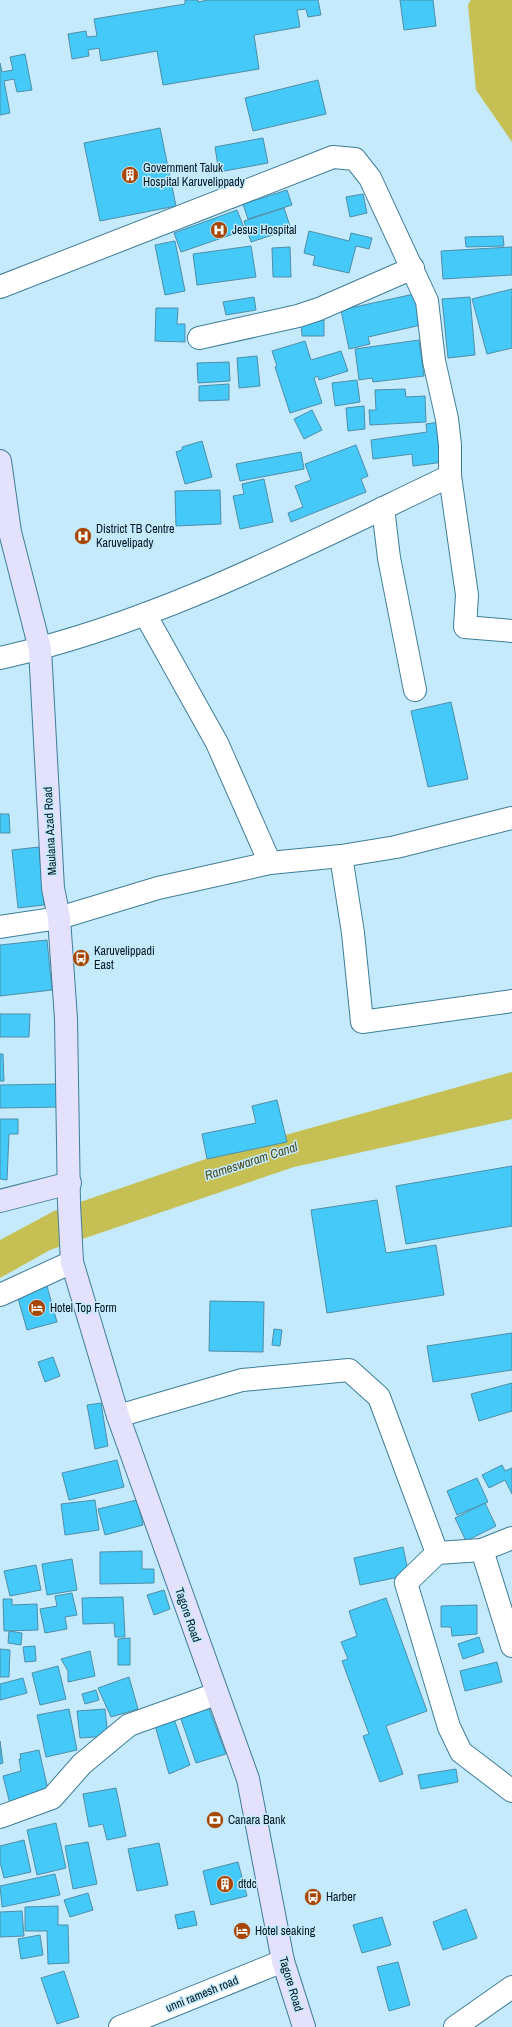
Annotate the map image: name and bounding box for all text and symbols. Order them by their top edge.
place label: Government Taluk Hospital Karuvelippady [143,160,245,190]
building icon: Government Taluk Hospital Karuvelippady [120,165,140,185]
hospital icon: Jesus Hospital [209,220,229,240]
place label: Jesus Hospital [232,222,297,238]
place label: District TB Centre Karuvelipady [96,521,175,551]
hospital icon: District TB Centre Karuvelipady [73,526,93,546]
street label: Maulana Azad Road [40,786,60,876]
place label: Karuvelippadi East [94,943,155,973]
bus stop icon: Karuvelippadi East [71,948,91,968]
water label: Rameswaram Canal [202,1138,300,1184]
hotel icon: Hotel Top Form [27,1298,47,1318]
place label: Hotel Top Form [50,1300,117,1316]
street label: Tagore Road [171,1586,205,1644]
bank icon: Canara Bank [205,1810,225,1830]
place label: Canara Bank [228,1812,286,1828]
building icon: dtdc [215,1874,235,1894]
place label: dtdc [238,1876,257,1892]
bus stop icon: Harber [303,1887,323,1907]
place label: Harber [326,1889,357,1905]
hotel icon: Hotel seaking [232,1921,252,1941]
place label: Hotel seaking [255,1923,316,1939]
street label: Tagore Road [275,1955,307,2013]
street label: unni ramesh road [163,1972,241,2016]

